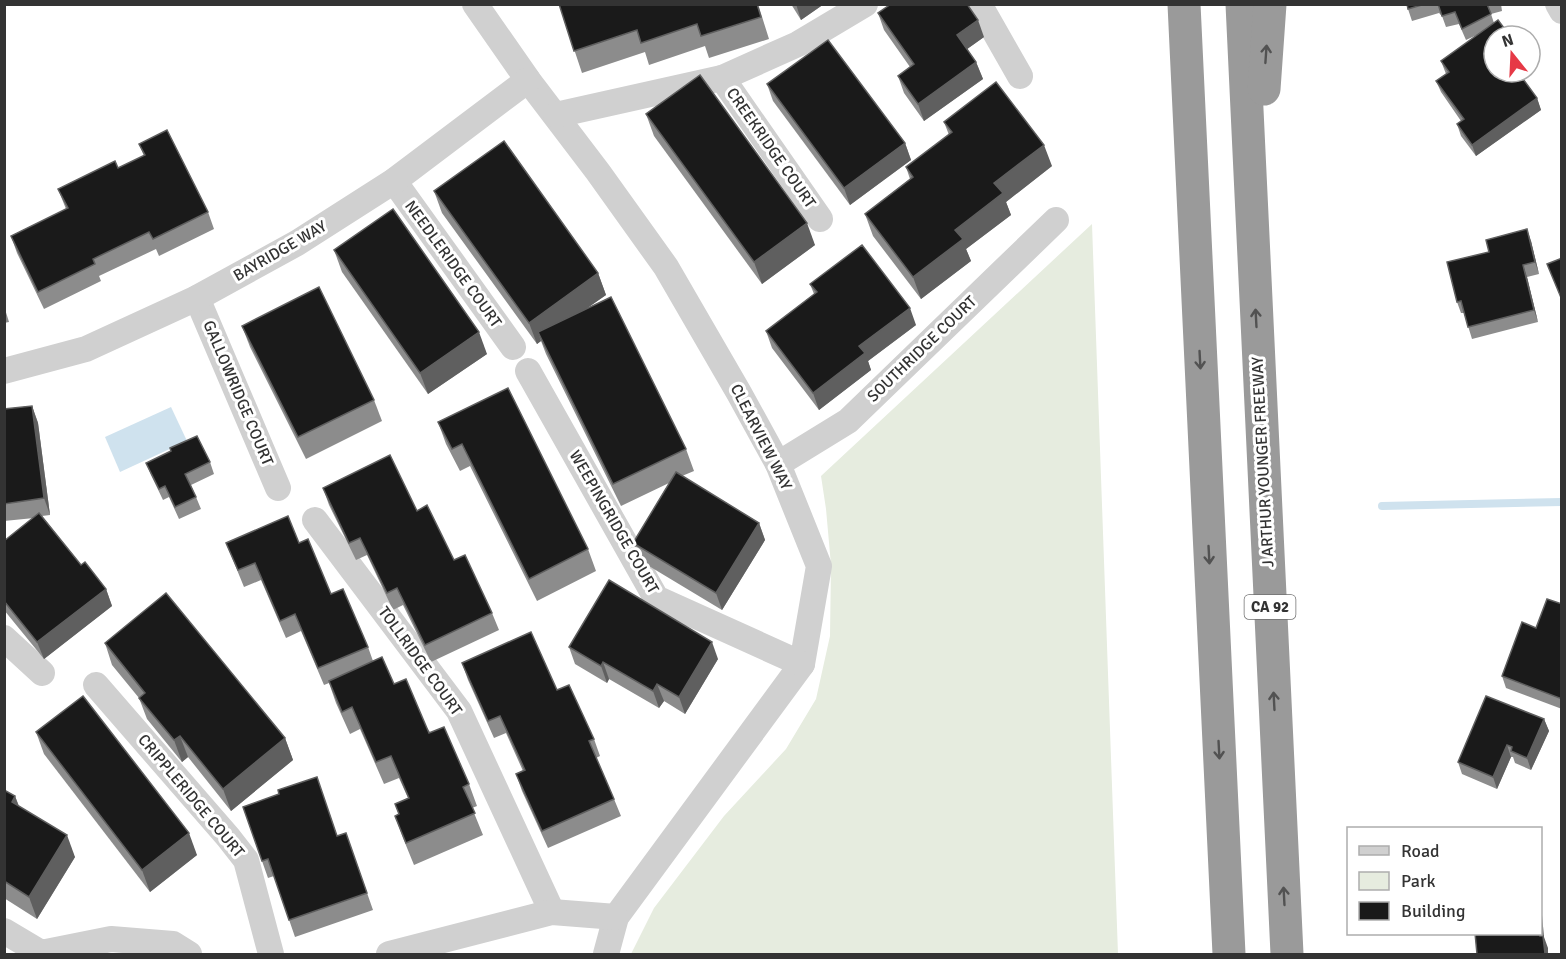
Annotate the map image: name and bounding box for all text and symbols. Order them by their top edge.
north arrow [1482,24,1542,84]
text: N [1499,29,1516,52]
one-way arrow [1261,44,1272,64]
street label: CREEKRIDGE COURT [722,84,820,212]
street label: NEEDLERIDGE COURT [400,197,506,332]
street label: BAYRIDGE WAY [230,216,330,286]
street label: SOUTHRIDGE COURT [863,292,981,406]
one-way arrow [1250,308,1261,328]
street label: GALLOWRIDGE COURT [198,317,278,469]
one-way arrow [1194,350,1205,370]
street label: J ARTHUR YOUNGER FREEWAY [1247,356,1279,568]
street label: CLEARVIEW WAY [726,381,796,493]
street label: WEEPINGRIDGE COURT [565,447,663,597]
one-way arrow [1204,544,1215,564]
road number: CA 92 [1244,595,1296,619]
street label: TOLLRIDGE COURT [374,603,466,720]
one-way arrow [1269,692,1280,712]
street label: CRIPPLERIDGE COURT [134,730,249,862]
one-way arrow [1213,739,1224,759]
legend [1347,827,1542,935]
text: Road [1401,840,1440,862]
text: Park [1401,870,1436,892]
one-way arrow [1278,887,1289,907]
text: Building [1401,900,1465,922]

